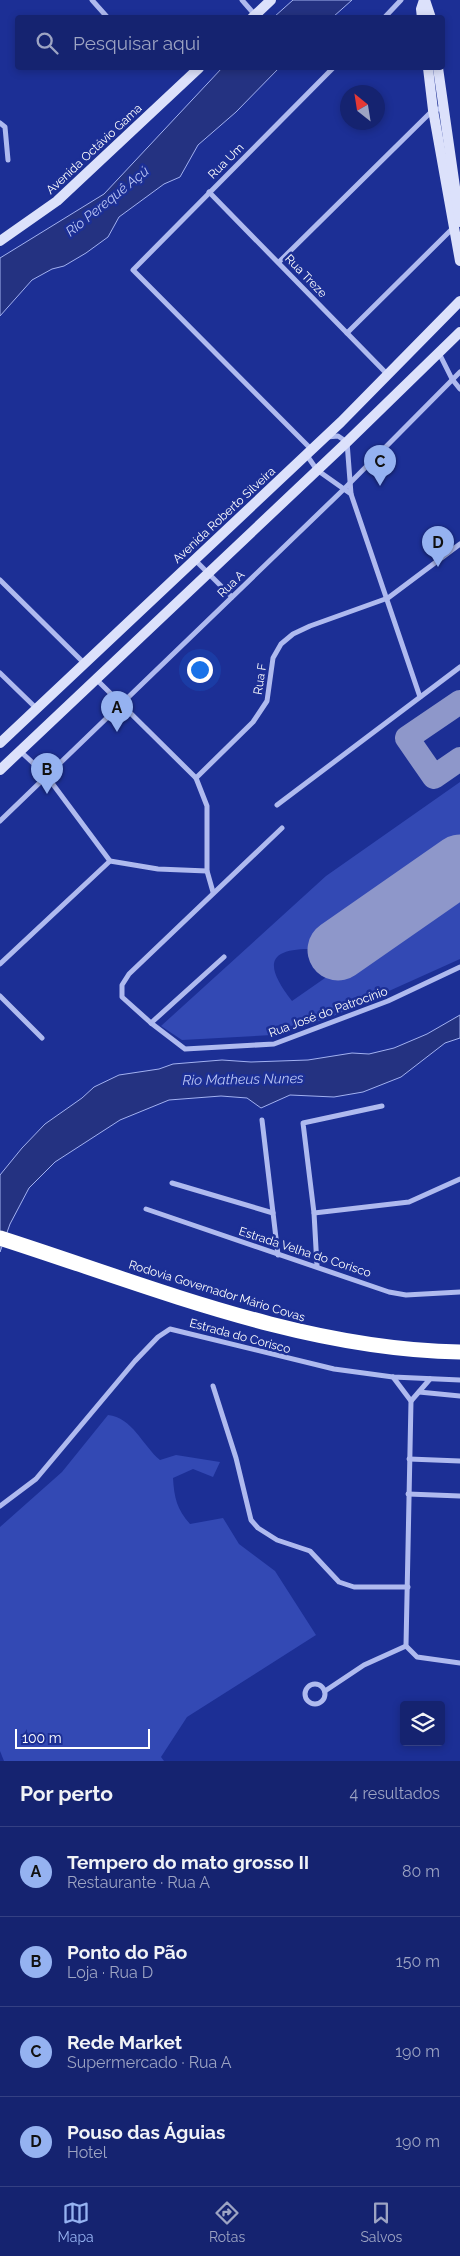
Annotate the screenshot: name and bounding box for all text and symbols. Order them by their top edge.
search box [15,15,445,70]
icon: search [33,29,61,57]
text: Pesquisar aqui [73,32,200,54]
north arrow [340,85,385,130]
street label: Avenida Octávio Gama [43,101,145,197]
street label: Rua Um [205,140,247,182]
water label: Rio Perequê Açú [62,163,152,239]
street label: Rua Treze [282,252,330,300]
pin: C [364,445,396,486]
street label: Avenida Roberto Silveira [170,464,278,566]
pin: D [422,526,454,567]
street label: Rua A [215,568,247,600]
your location [187,657,213,683]
street label: Rua F [251,662,269,696]
pin: A [101,691,133,732]
pin: B [31,753,63,794]
street label: Rua José do Patrocínio [267,984,389,1040]
water label: Rio Matheus Nunes [182,1070,304,1088]
street label: Estrada Velha do Corisco [237,1224,373,1280]
street label: Rodovia Governador Mário Covas [127,1257,307,1325]
street label: Estrada do Corisco [188,1316,292,1356]
map controls [400,1701,445,1746]
button: layers [400,1701,445,1746]
scale bar [15,1726,150,1749]
text: 100 m [22,1730,62,1746]
text: Por perto [20,1781,113,1806]
text: 4 resultados [350,1784,440,1803]
text: Tempero do mato grosso II [67,1851,309,1873]
text: A [31,1862,41,1881]
text: 80 m [402,1862,440,1881]
text: Restaurante · Rua A [67,1873,210,1892]
text: Ponto do Pão [67,1941,187,1963]
text: B [31,1952,41,1971]
text: 150 m [396,1952,440,1971]
text: Loja · Rua D [67,1963,153,1982]
text: Rede Market [67,2031,182,2053]
text: C [31,2042,41,2061]
text: 190 m [395,2042,440,2061]
text: Supermercado · Rua A [67,2053,232,2072]
text: Pouso das Águias [67,2121,225,2143]
text: D [30,2132,42,2151]
text: 190 m [395,2132,440,2151]
text: Hotel [67,2143,107,2162]
tab: Mapa [58,2199,94,2245]
tab: Rotas [209,2199,245,2245]
tab: Salvos [360,2199,402,2245]

